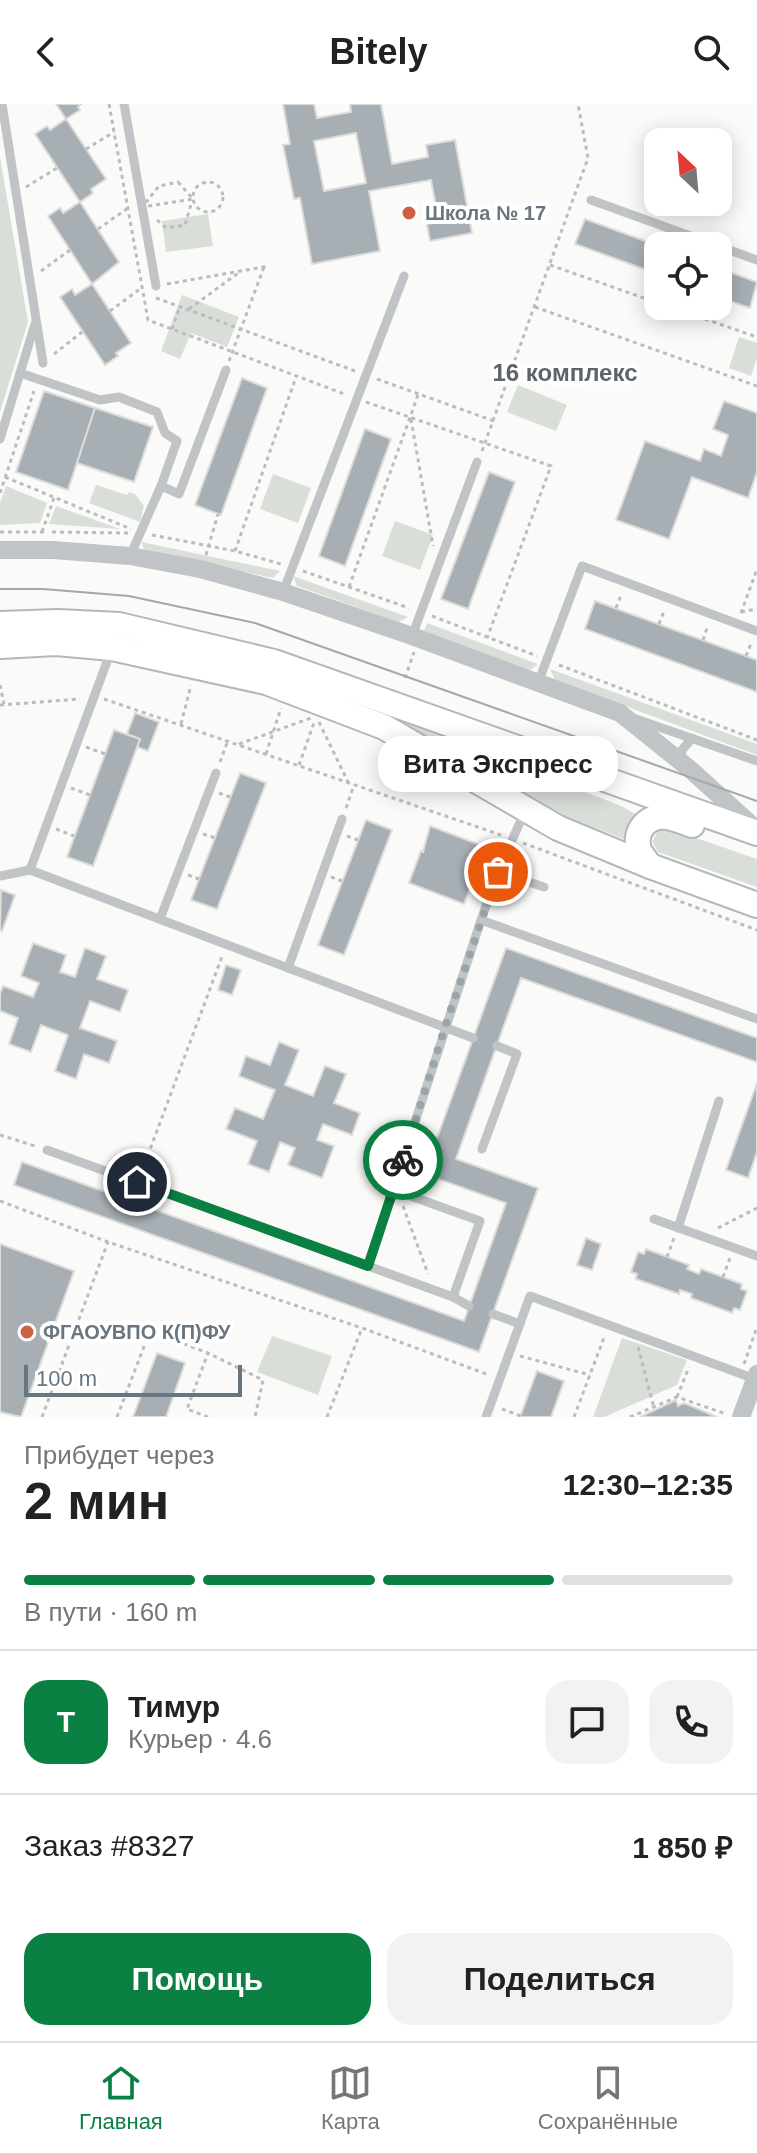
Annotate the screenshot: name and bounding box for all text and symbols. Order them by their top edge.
icon: back [24,30,68,74]
icon: search [689,30,733,74]
text: Bitely [329,31,428,72]
north arrow [644,128,732,216]
map controls [644,128,732,320]
place label: Школа № 17 [425,202,546,224]
marker: Школа № 17 [400,204,418,222]
button: locate [644,232,732,320]
district label: 16 комплекс [493,359,637,386]
callout: Вита Экспресс [378,736,618,792]
text: Вита Экспресс [403,749,593,779]
pin [464,838,532,906]
icon: bag [476,850,520,894]
courier [363,1120,443,1200]
icon: bike [381,1138,425,1182]
pin [103,1148,171,1216]
icon: home [115,1160,159,1204]
place label: ФГАОУВПО К(П)ФУ [43,1321,231,1343]
marker: ФГАОУВПО К(П)ФУ [18,1323,36,1341]
scale bar [24,1361,242,1397]
text: 100 m [36,1366,97,1391]
text: Прибудет через [24,1440,214,1470]
text: 12:30–12:35 [563,1468,733,1501]
text: 2 мин [24,1472,169,1530]
text: В пути · 160 m [24,1597,197,1627]
button: chat [545,1680,629,1764]
button: phone [649,1680,733,1764]
text: Тимур [128,1690,220,1723]
text: Т [57,1705,75,1738]
text: Курьер · 4.6 [128,1724,272,1754]
text: Заказ #8327 [24,1829,194,1862]
text: 1 850 ₽ [632,1831,733,1864]
button: Помощь [24,1933,371,2025]
button: Поделиться [387,1933,733,2025]
tab: Главная [79,2061,163,2135]
tab: Карта [321,2061,380,2135]
tab: Сохранённые [538,2061,678,2135]

